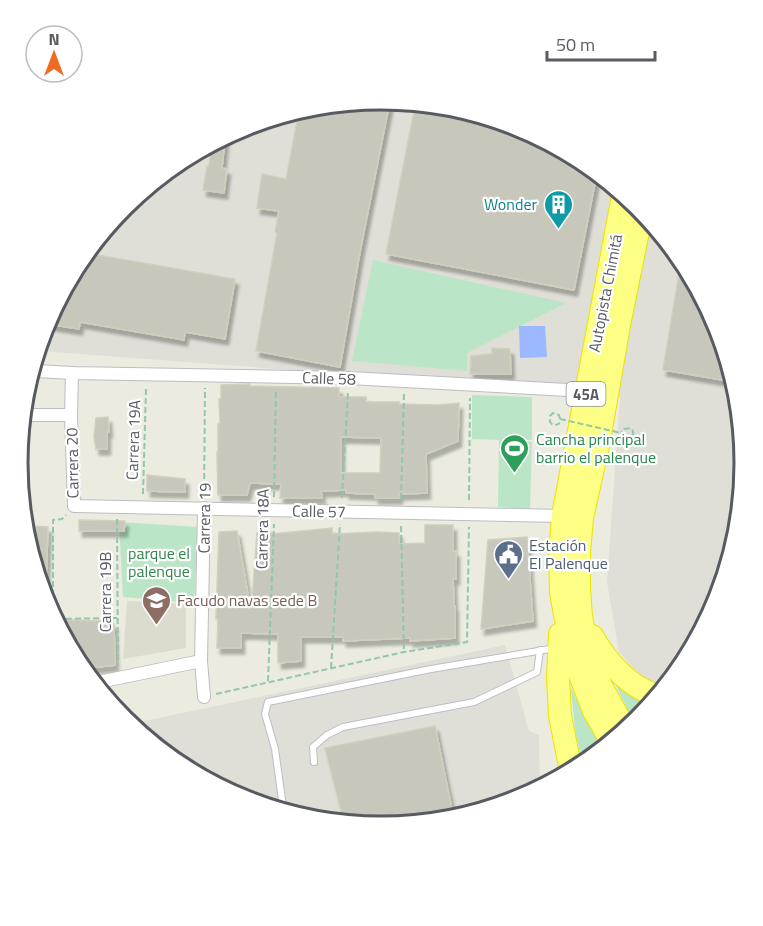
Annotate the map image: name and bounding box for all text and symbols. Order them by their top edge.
north arrow [24,24,84,84]
scale bar [547,24,655,62]
text: N [48,27,60,51]
text: 50 m [556,31,595,58]
building icon: Wonder [542,188,574,230]
place label: Wonder [484,192,537,216]
street label: Autopista Chimitá [582,232,628,354]
street label: Calle 58 [302,365,356,391]
road number: 45A [566,382,606,406]
street label: Carrera 19A [120,399,146,481]
street label: Carrera 20 [59,427,85,499]
place label: Cancha principal barrio el palenque [536,427,656,469]
sports icon: Cancha principal barrio el palenque [499,432,531,474]
street label: Carrera 19 [191,482,217,554]
street label: Carrera 18A [249,488,275,569]
street label: Calle 57 [292,499,346,523]
place label: Estación El Palenque [529,533,608,575]
public building icon: Estación El Palenque [492,538,524,580]
park label: parque el palenque [128,541,190,583]
street label: Carrera 19B [93,552,117,632]
school or university icon: Facudo navas sede B [140,584,172,626]
place label: Facudo navas sede B [177,588,317,612]

